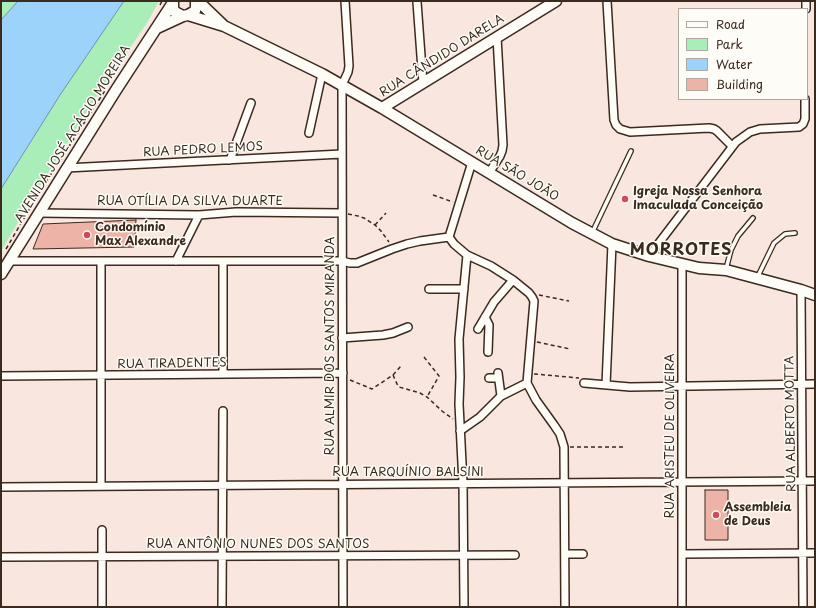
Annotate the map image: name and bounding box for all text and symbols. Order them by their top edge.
legend [678,8,808,100]
street label: RUA CÂNDIDO DARELA [377,12,507,100]
text: Road [716,15,745,33]
text: Park [716,35,743,53]
street label: AVENIDA JOSÉ ACÁCIO MOREIRA [12,43,134,225]
text: Water [716,55,752,73]
text: Building [716,75,763,93]
street label: RUA PEDRO LEMOS [143,140,263,160]
street label: RUA SÃO JOÃO [473,143,561,205]
place label: Igreja Nossa Senhora Imaculada Conceição [633,185,763,213]
marker: Igreja Nossa Senhora Imaculada Conceição [620,194,630,204]
street label: RUA OTÍLIA DA SILVA DUARTE [97,195,283,209]
place label: Condomínio Max Alexandre [95,221,186,249]
marker: Condomínio Max Alexandre [82,230,92,240]
street label: RUA ALMIR DOS SANTOS MIRANDA [324,237,338,455]
district label: MORROTES [631,241,731,261]
street label: RUA ARISTEU DE OLIVEIRA [664,353,678,519]
street label: RUA TIRADENTES [117,356,227,372]
street label: RUA ALBERTO MOTTA [783,356,799,492]
street label: RUA TARQUÍNIO BALSINI [332,466,484,480]
place label: Assembleia de Deus [724,501,792,529]
marker: Assembleia de Deus [711,510,721,520]
street label: RUA ANTÔNIO NUNES DOS SANTOS [146,538,370,552]

